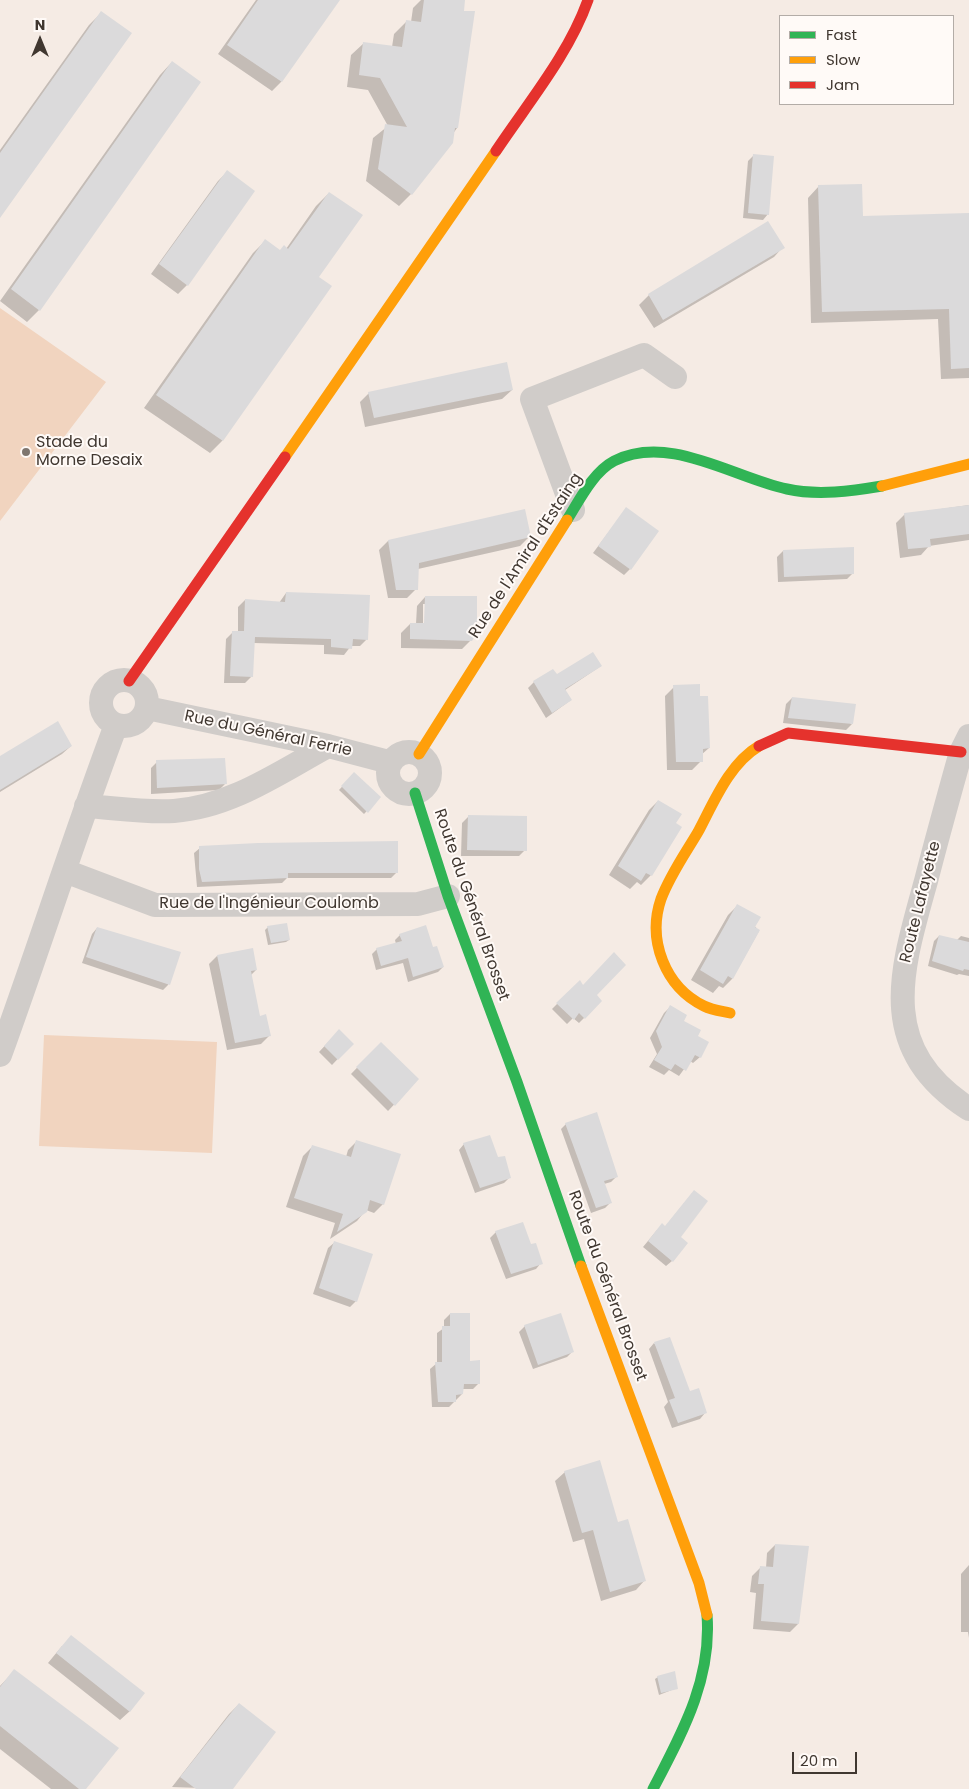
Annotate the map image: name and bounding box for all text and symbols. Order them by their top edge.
north arrow [15,15,65,65]
text: N [35,15,45,35]
legend [779,15,954,105]
text: Fast [826,24,857,45]
text: Slow [826,49,860,70]
text: Jam [826,74,860,95]
place label: Stade du Morne Desaix [36,433,142,471]
marker: Stade du Morne Desaix [20,446,32,458]
street label: Rue de l'Amiral d'Estaing [465,470,587,642]
street label: Rue du Général Ferrie [182,707,354,761]
street label: Route du Général Brosset [429,807,513,1003]
street label: Route Lafayette [897,839,945,965]
street label: Rue de l'Ingénieur Coulomb [159,894,379,914]
street label: Route du Général Brosset [564,1188,650,1384]
scale bar [794,1742,859,1774]
text: 20 m [800,1750,838,1771]

